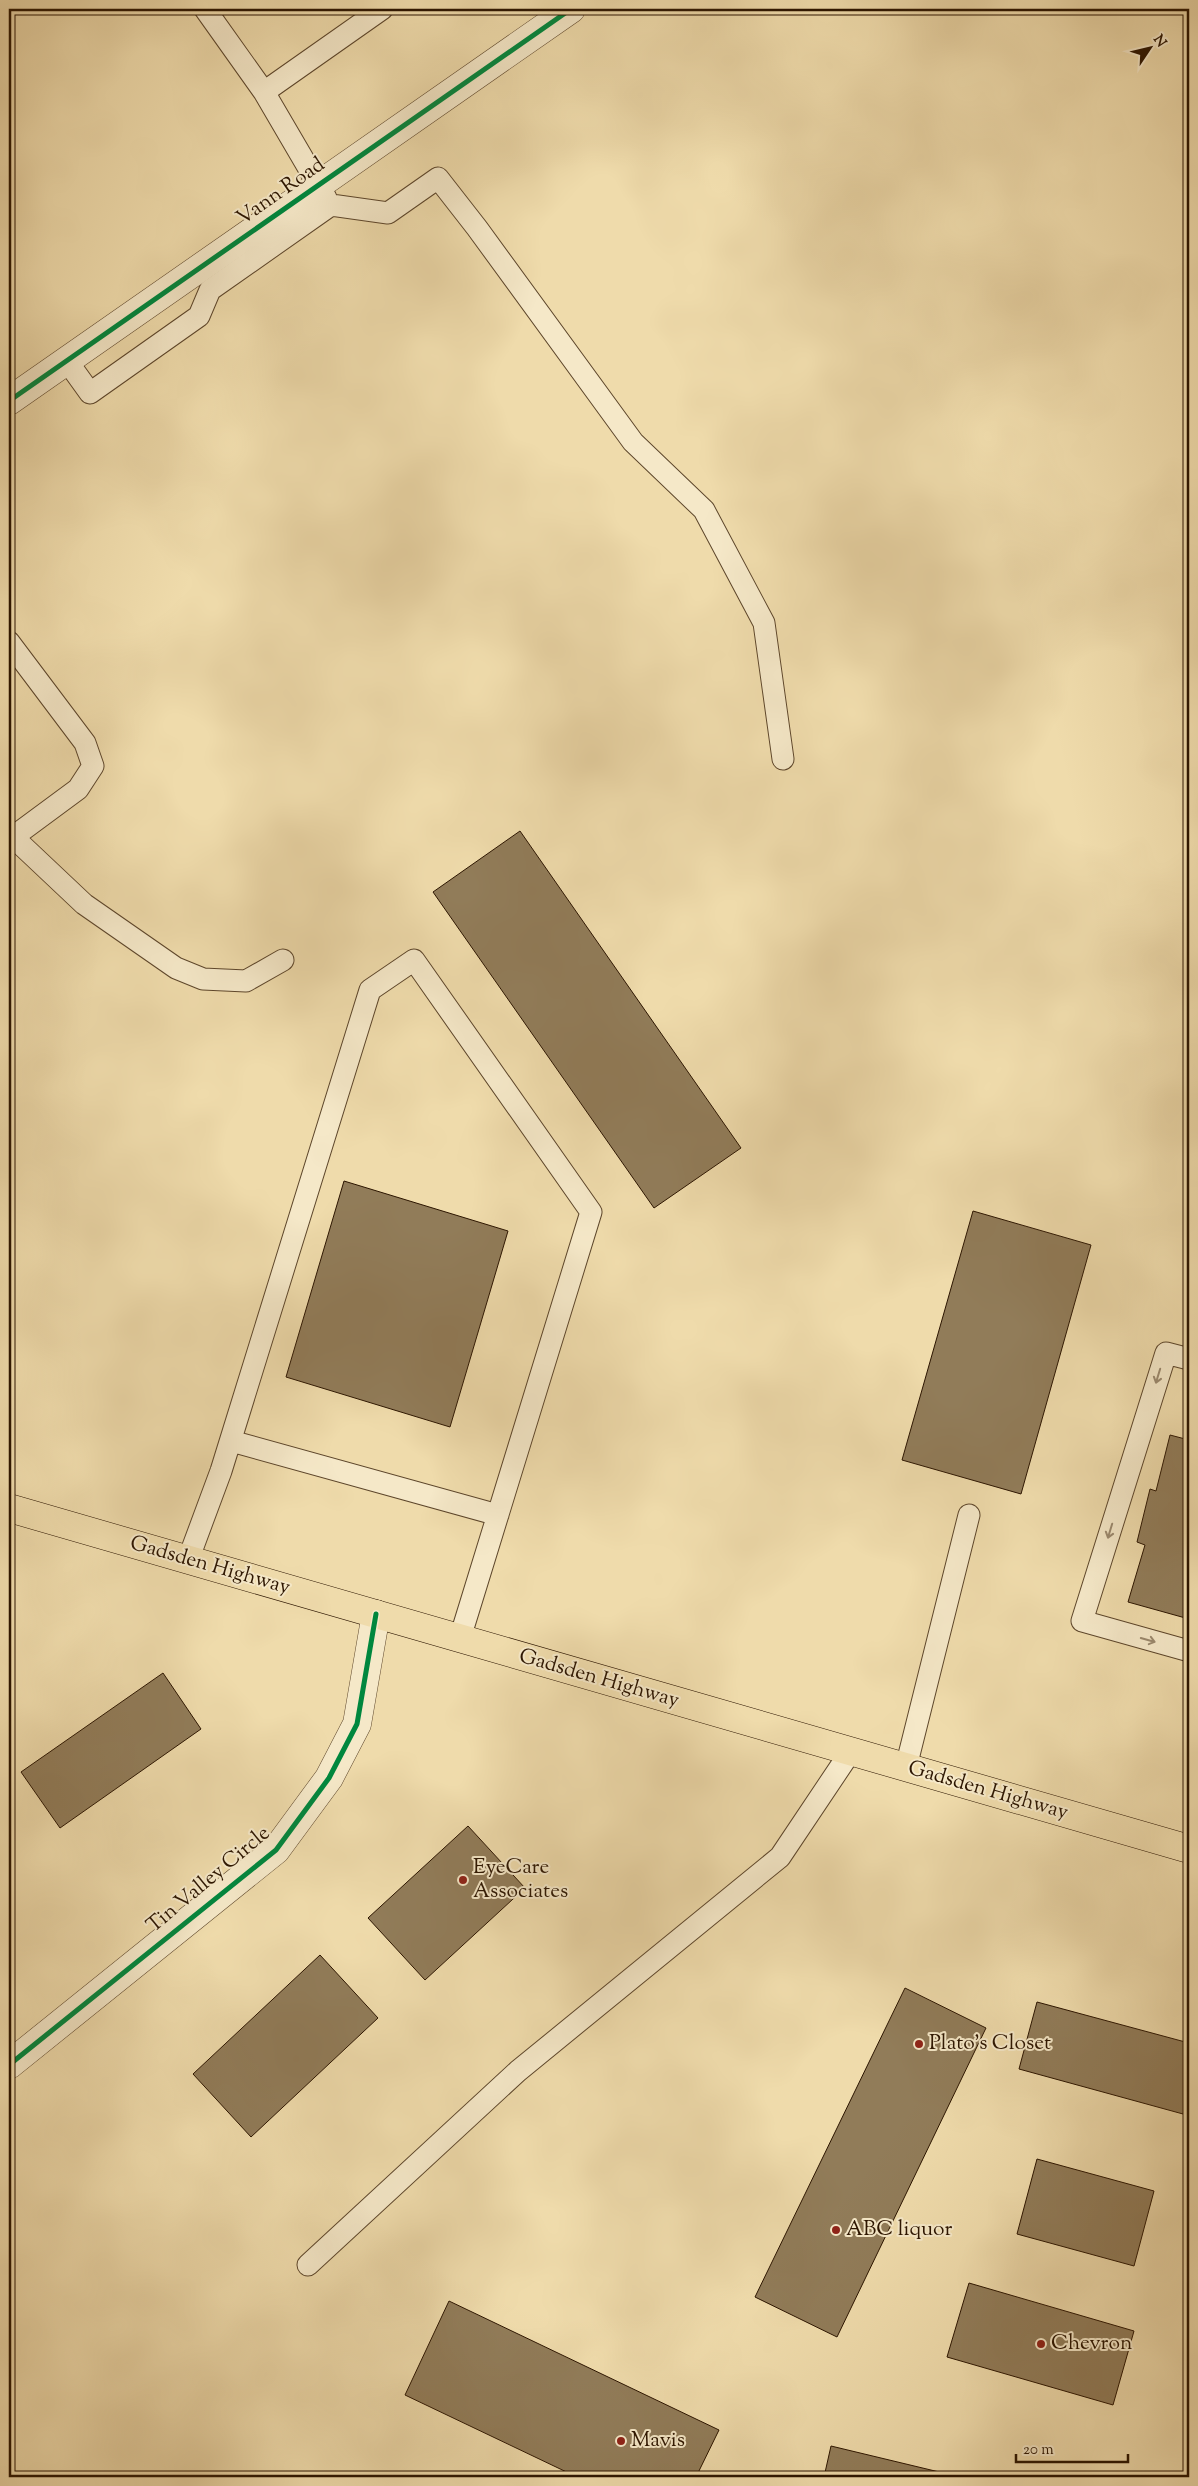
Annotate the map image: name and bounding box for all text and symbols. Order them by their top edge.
north arrow [1126,22,1176,72]
text: N [1148,31,1170,52]
street label: Vann Road [231,150,331,234]
one-way arrow [1153,1368,1163,1384]
one-way arrow [1104,1523,1114,1539]
street label: Gadsden Highway [126,1529,294,1603]
one-way arrow [1139,1635,1155,1645]
street label: Gadsden Highway [515,1642,683,1716]
street label: Gadsden Highway [904,1754,1072,1828]
street label: Tin Valley Circle [141,1819,277,1941]
place label: EyeCare Associates [473,1853,568,1907]
marker: EyeCare Associates [457,1874,469,1886]
place label: Plato's Closet [929,2029,1051,2059]
marker: Plato's Closet [913,2038,925,2050]
place label: ABC liquor [846,2215,953,2245]
marker: ABC liquor [830,2224,842,2236]
place label: Chevron [1051,2329,1132,2359]
marker: Chevron [1035,2338,1047,2350]
place label: Mavis [631,2426,685,2456]
scale bar [1016,2431,1128,2463]
marker: Mavis [615,2435,627,2447]
text: 20 m [1023,2440,1054,2461]

